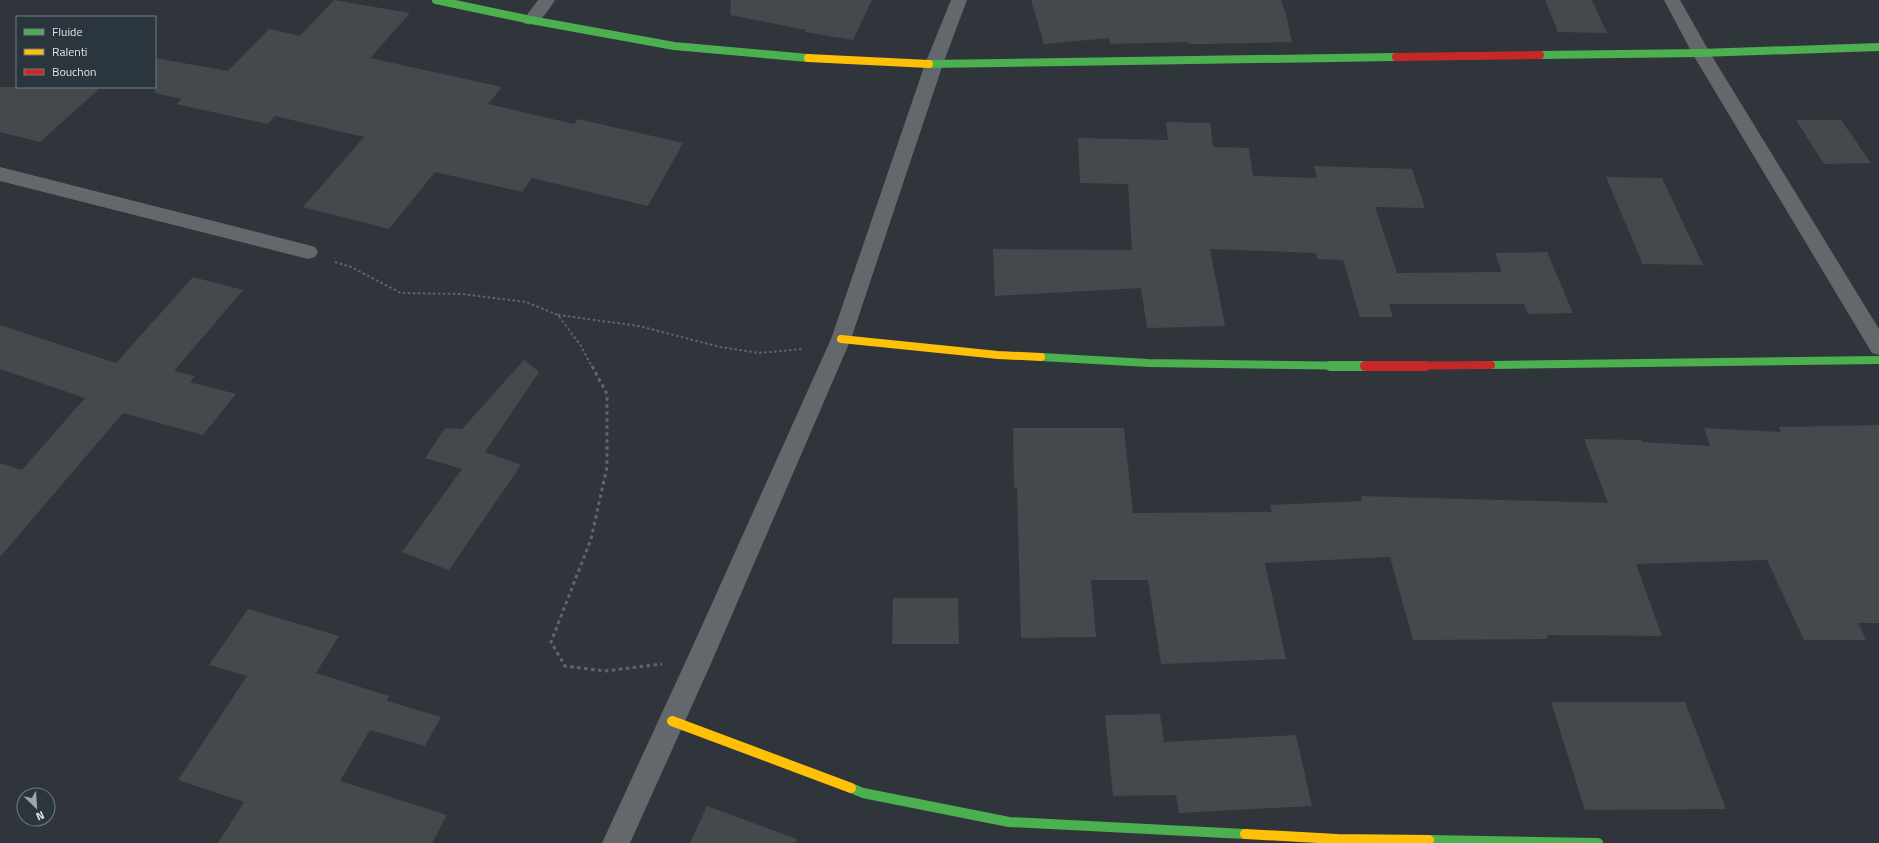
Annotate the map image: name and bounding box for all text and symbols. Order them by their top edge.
legend [16,16,156,88]
text: Fluide [52,22,83,41]
text: Ralenti [52,42,87,61]
text: Bouchon [52,62,97,81]
north arrow [16,787,56,827]
text: N [33,807,47,825]

